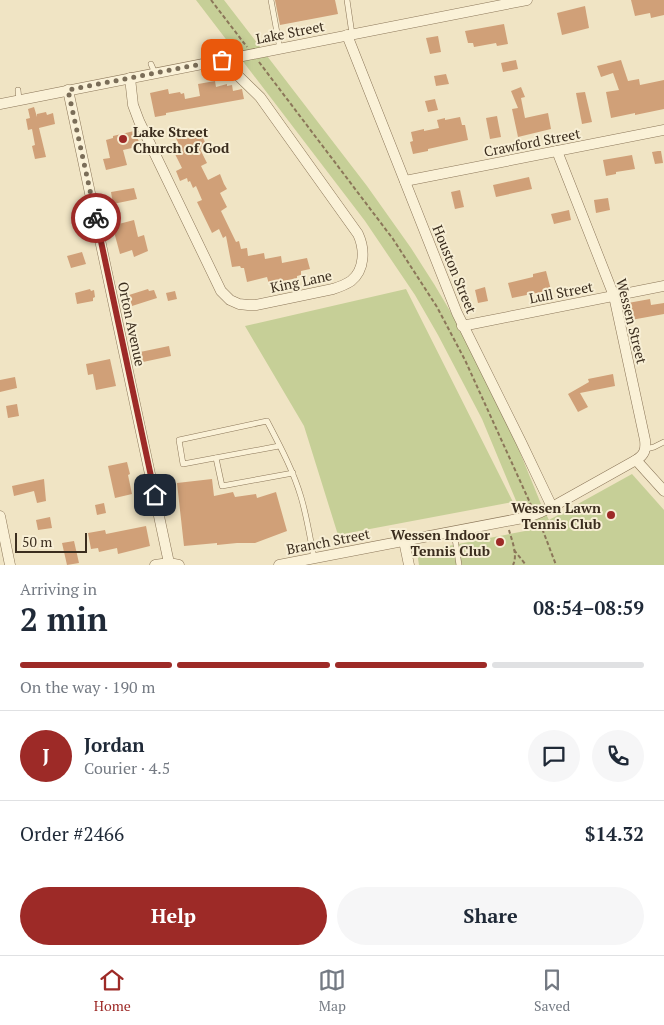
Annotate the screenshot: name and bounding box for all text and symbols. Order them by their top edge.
street label: Lake Street [254,16,327,48]
pin [201,39,243,81]
icon: bag [208,46,236,74]
place label: Lake Street Church of God [133,122,230,157]
street label: Crawford Street [482,123,583,161]
marker: Lake Street Church of God [117,133,129,145]
courier [71,193,121,243]
icon: bike [82,204,110,232]
street label: Houston Street [429,222,482,317]
street label: King Lane [268,265,334,297]
street label: Lull Street [527,276,595,308]
street label: Wessen Street [612,276,652,366]
street label: Orton Avenue [114,280,150,368]
pin [134,474,176,516]
icon: home [141,481,169,509]
place label: Wessen Lawn Tennis Club [511,498,601,533]
marker: Wessen Lawn Tennis Club [605,509,617,521]
street label: Branch Street [285,523,372,558]
place label: Wessen Indoor Tennis Club [391,525,490,560]
scale bar [15,530,88,553]
text: 50 m [22,532,52,551]
marker: Wessen Indoor Tennis Club [494,536,506,548]
text: Arriving in [20,578,97,600]
text: 08:54–08:59 [533,595,644,620]
text: 2 min [20,598,108,640]
text: On the way · 190 m [20,676,155,698]
button: chat [528,730,580,782]
button: phone [592,730,644,782]
text: Jordan [84,732,145,757]
text: J [43,743,49,768]
text: Courier · 4.5 [84,757,170,779]
text: Order #2466 [20,821,124,846]
text: $14.32 [585,821,644,846]
button: Help [20,887,327,945]
button: Share [337,887,644,945]
tab: Home [94,966,131,1015]
tab: Map [318,966,346,1015]
tab: Saved [534,966,570,1015]

